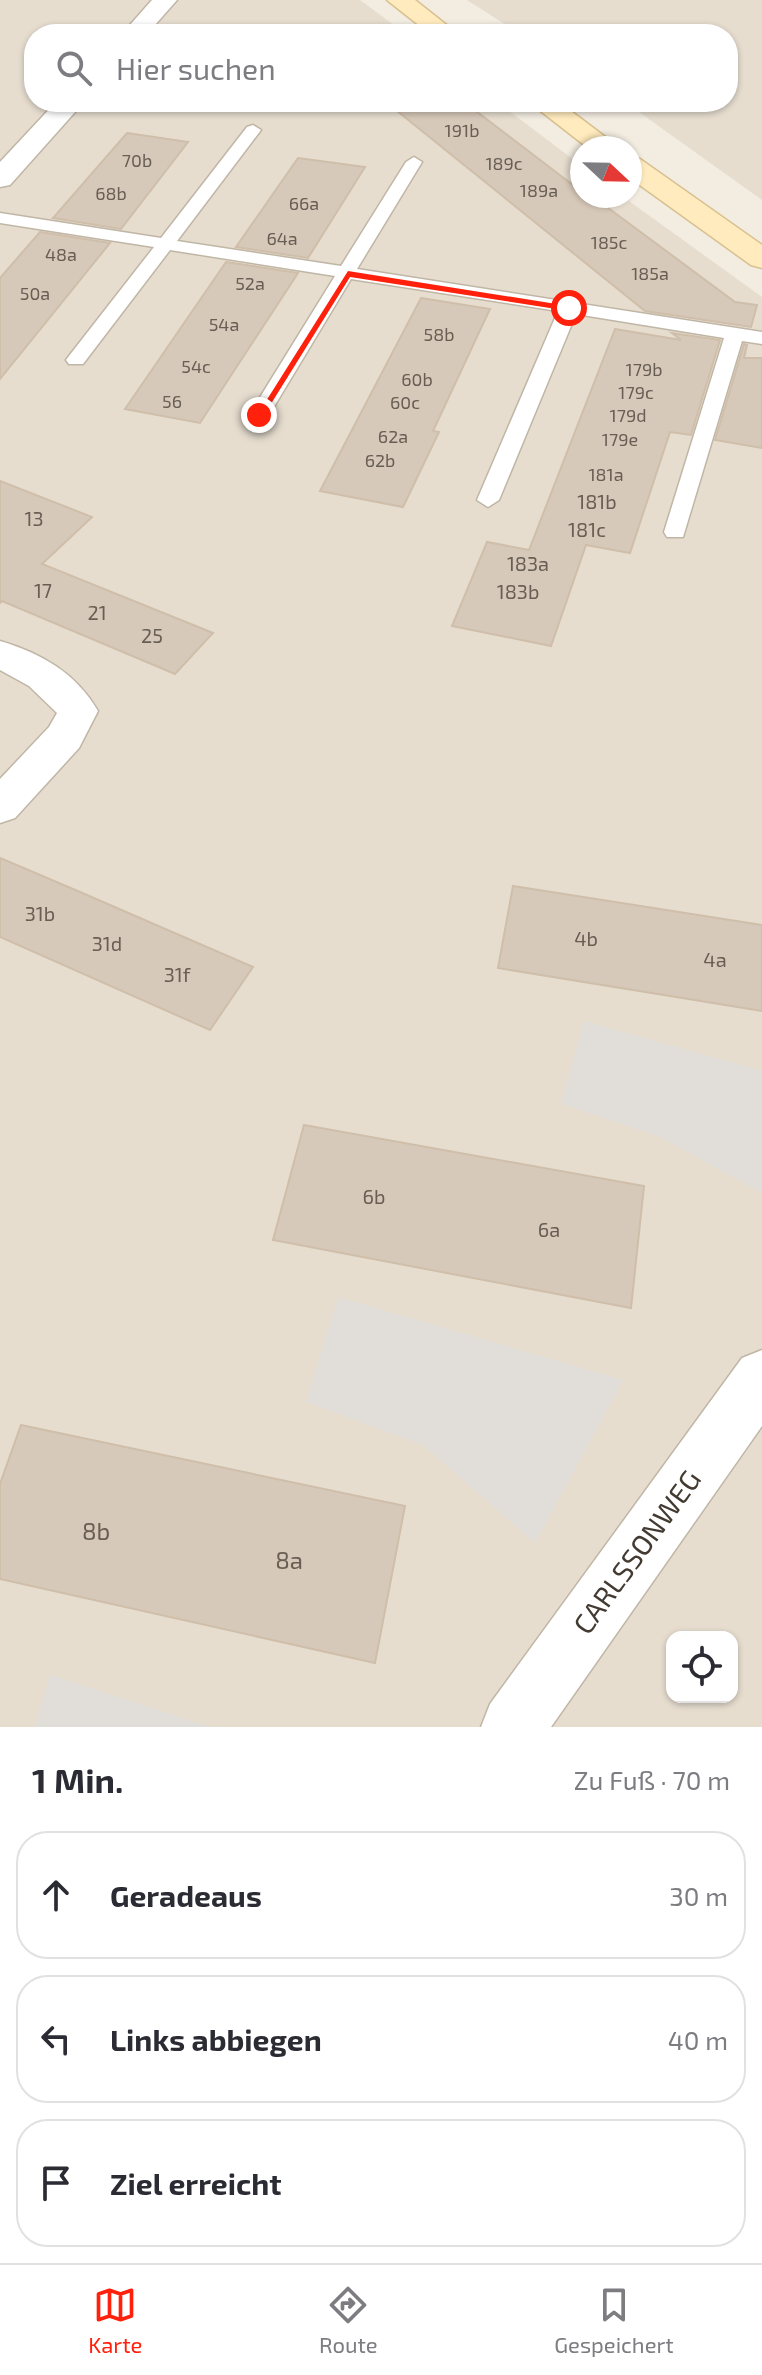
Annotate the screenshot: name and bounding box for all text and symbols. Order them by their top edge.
search box [24,24,738,112]
icon: search [52,46,96,90]
text: Hier suchen [116,50,276,86]
house number: 191b [445,119,479,141]
north arrow [570,136,642,208]
house number: 70b [122,149,152,171]
house number: 189c [485,152,523,174]
house number: 189a [520,179,558,201]
house number: 68b [95,182,127,204]
house number: 66a [289,192,319,214]
house number: 64a [266,227,298,249]
house number: 185c [591,231,627,253]
house number: 48a [45,243,77,265]
house number: 185a [631,262,669,284]
house number: 52a [235,272,265,294]
house number: 50a [20,282,50,304]
route start [551,290,587,326]
house number: 54a [209,313,239,335]
house number: 58b [424,323,454,345]
house number: 54c [181,355,211,377]
house number: 179b [626,358,662,380]
house number: 60b [401,368,433,390]
house number: 179c [618,381,654,403]
house number: 56 [162,390,182,412]
house number: 60c [390,391,420,413]
route end [241,397,277,433]
house number: 179d [610,404,647,426]
house number: 62a [378,425,408,447]
house number: 179e [602,428,638,450]
house number: 62b [365,449,395,471]
house number: 181a [588,463,624,485]
house number: 181b [577,489,617,513]
house number: 13 [24,506,44,530]
house number: 181c [568,517,606,541]
house number: 183a [507,551,549,575]
house number: 17 [34,578,52,602]
house number: 183b [497,579,539,603]
house number: 21 [87,600,107,624]
house number: 25 [141,623,163,647]
house number: 31b [25,901,55,925]
house number: 4b [574,926,598,950]
house number: 31d [92,931,122,955]
house number: 4a [703,947,727,971]
house number: 31f [164,962,191,986]
house number: 6b [363,1184,385,1208]
house number: 6a [538,1217,560,1241]
street label: CARLSSONWEG [565,1463,707,1640]
house number: 8b [82,1516,110,1545]
house number: 8a [275,1545,303,1574]
map controls [666,1631,738,1703]
button: locate [666,1631,738,1703]
text: 1 Min. [32,1759,123,1800]
text: Zu Fuß · 70 m [574,1764,730,1795]
icon: ahead [34,1873,78,1917]
text: Geradeaus [110,1877,262,1913]
text: 30 m [669,1880,728,1911]
icon: left [34,2017,78,2061]
text: Links abbiegen [110,2021,322,2057]
text: 40 m [668,2024,728,2055]
icon: arrive [34,2161,78,2205]
text: Ziel erreicht [110,2165,282,2201]
tab: Karte [88,2283,142,2357]
tab: Route [319,2283,378,2357]
tab: Gespeichert [554,2283,674,2357]

